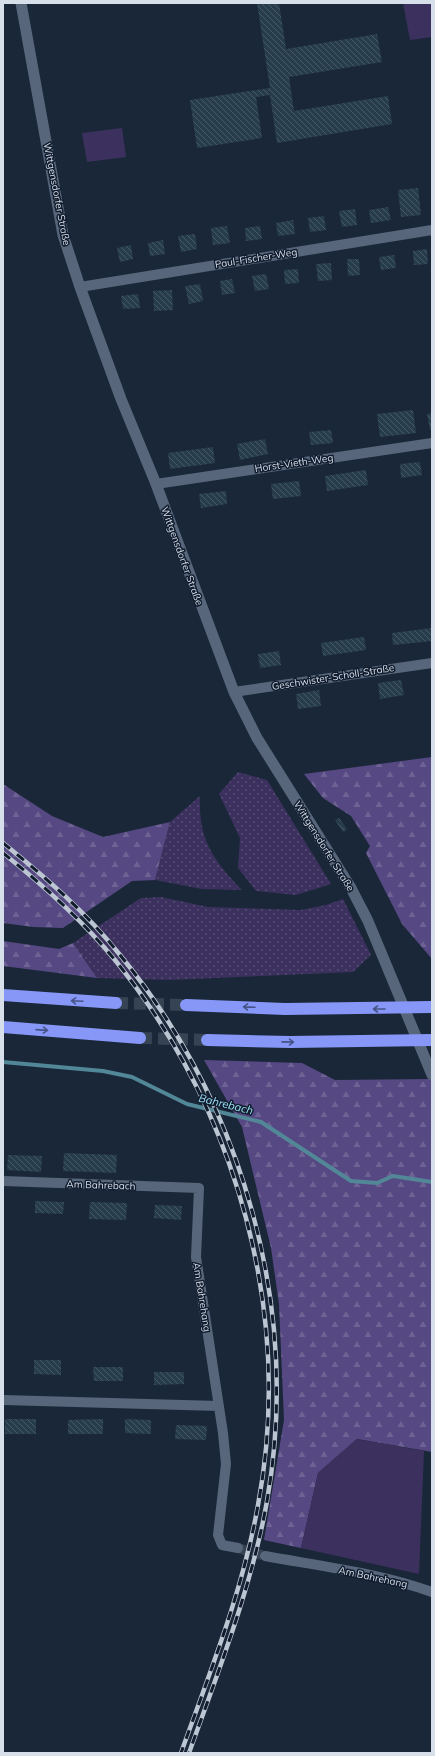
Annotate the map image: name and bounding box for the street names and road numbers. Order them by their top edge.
street label: Wittgensdorfer Straße [41,142,73,246]
street label: Paul-Fischer-Weg [214,245,298,271]
street label: Horst-Vieth-Weg [254,451,334,475]
street label: Wittgensdorfer Straße [158,505,206,607]
street label: Geschwister-Scholl-Straße [271,661,395,693]
street label: Wittgensdorfer Straße [291,798,357,894]
street label: Am Bahrebach [66,1177,136,1193]
street label: Am Bahrehang [190,1261,214,1333]
street label: Am Bahrehang [337,1563,409,1591]

